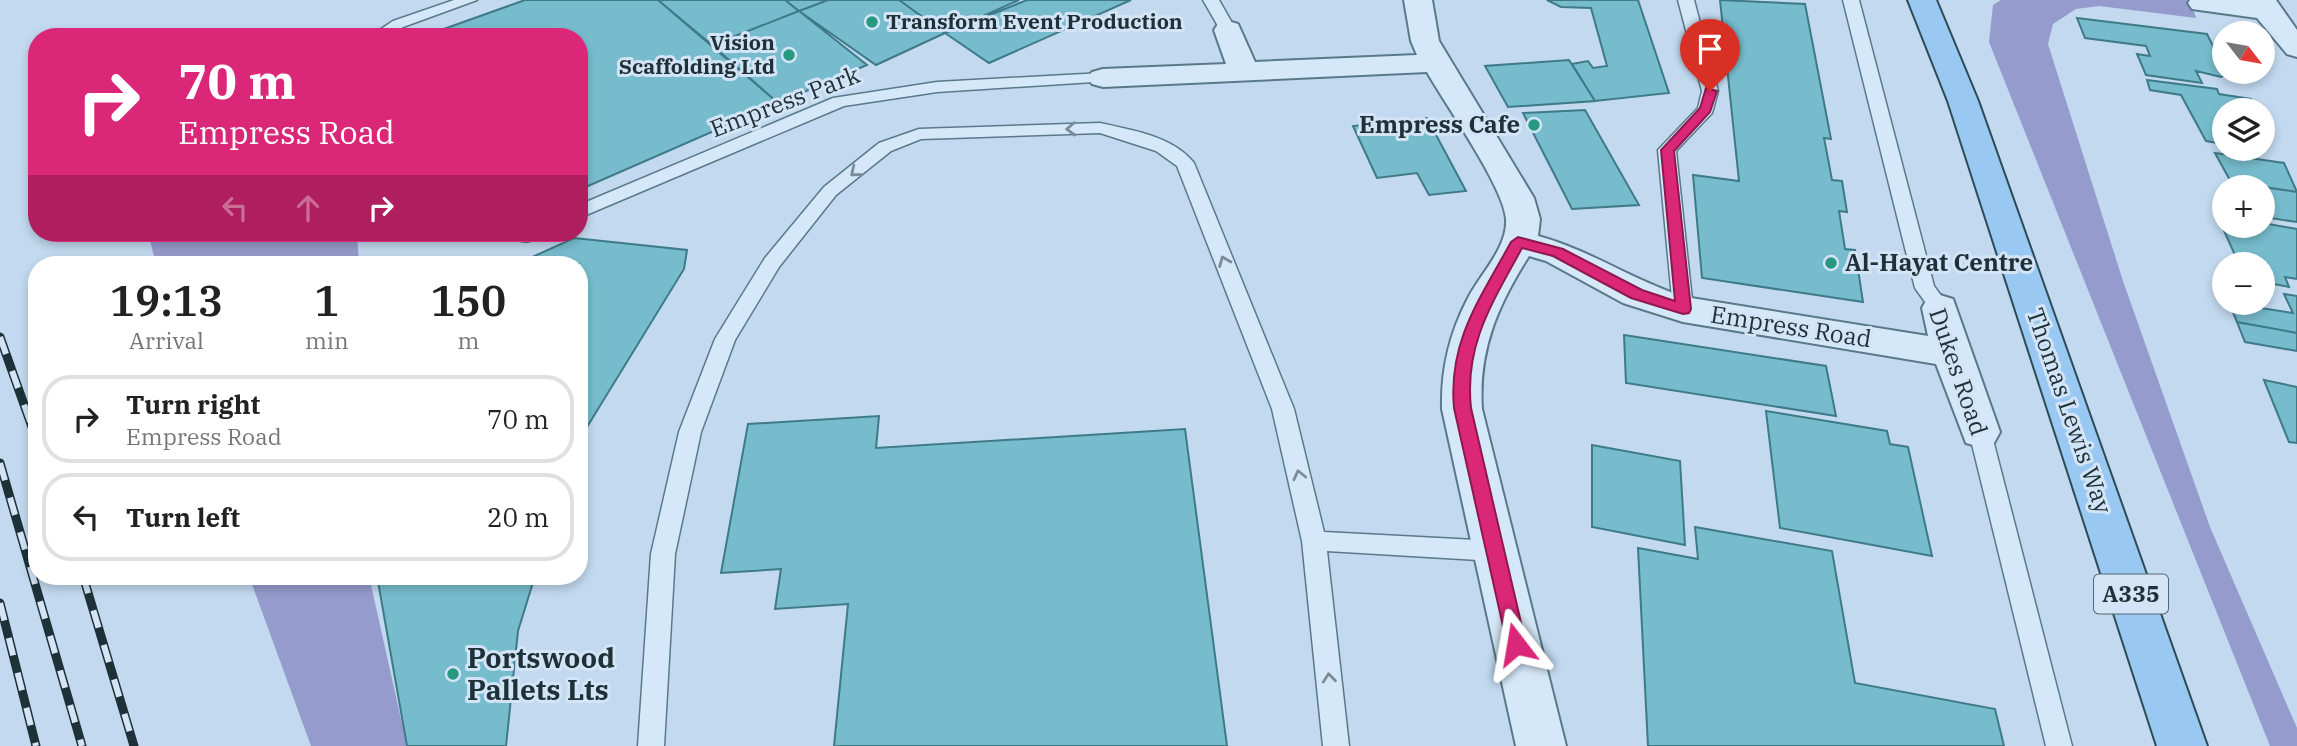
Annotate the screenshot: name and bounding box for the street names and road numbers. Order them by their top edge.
street label: Empress Park [705,58,864,144]
street label: Empress Road [1708,297,1874,355]
street label: Dukes Road [1922,304,1996,440]
street label: Thomas Lewis Way [2020,304,2120,518]
road number: A335 [2094,574,2168,614]

